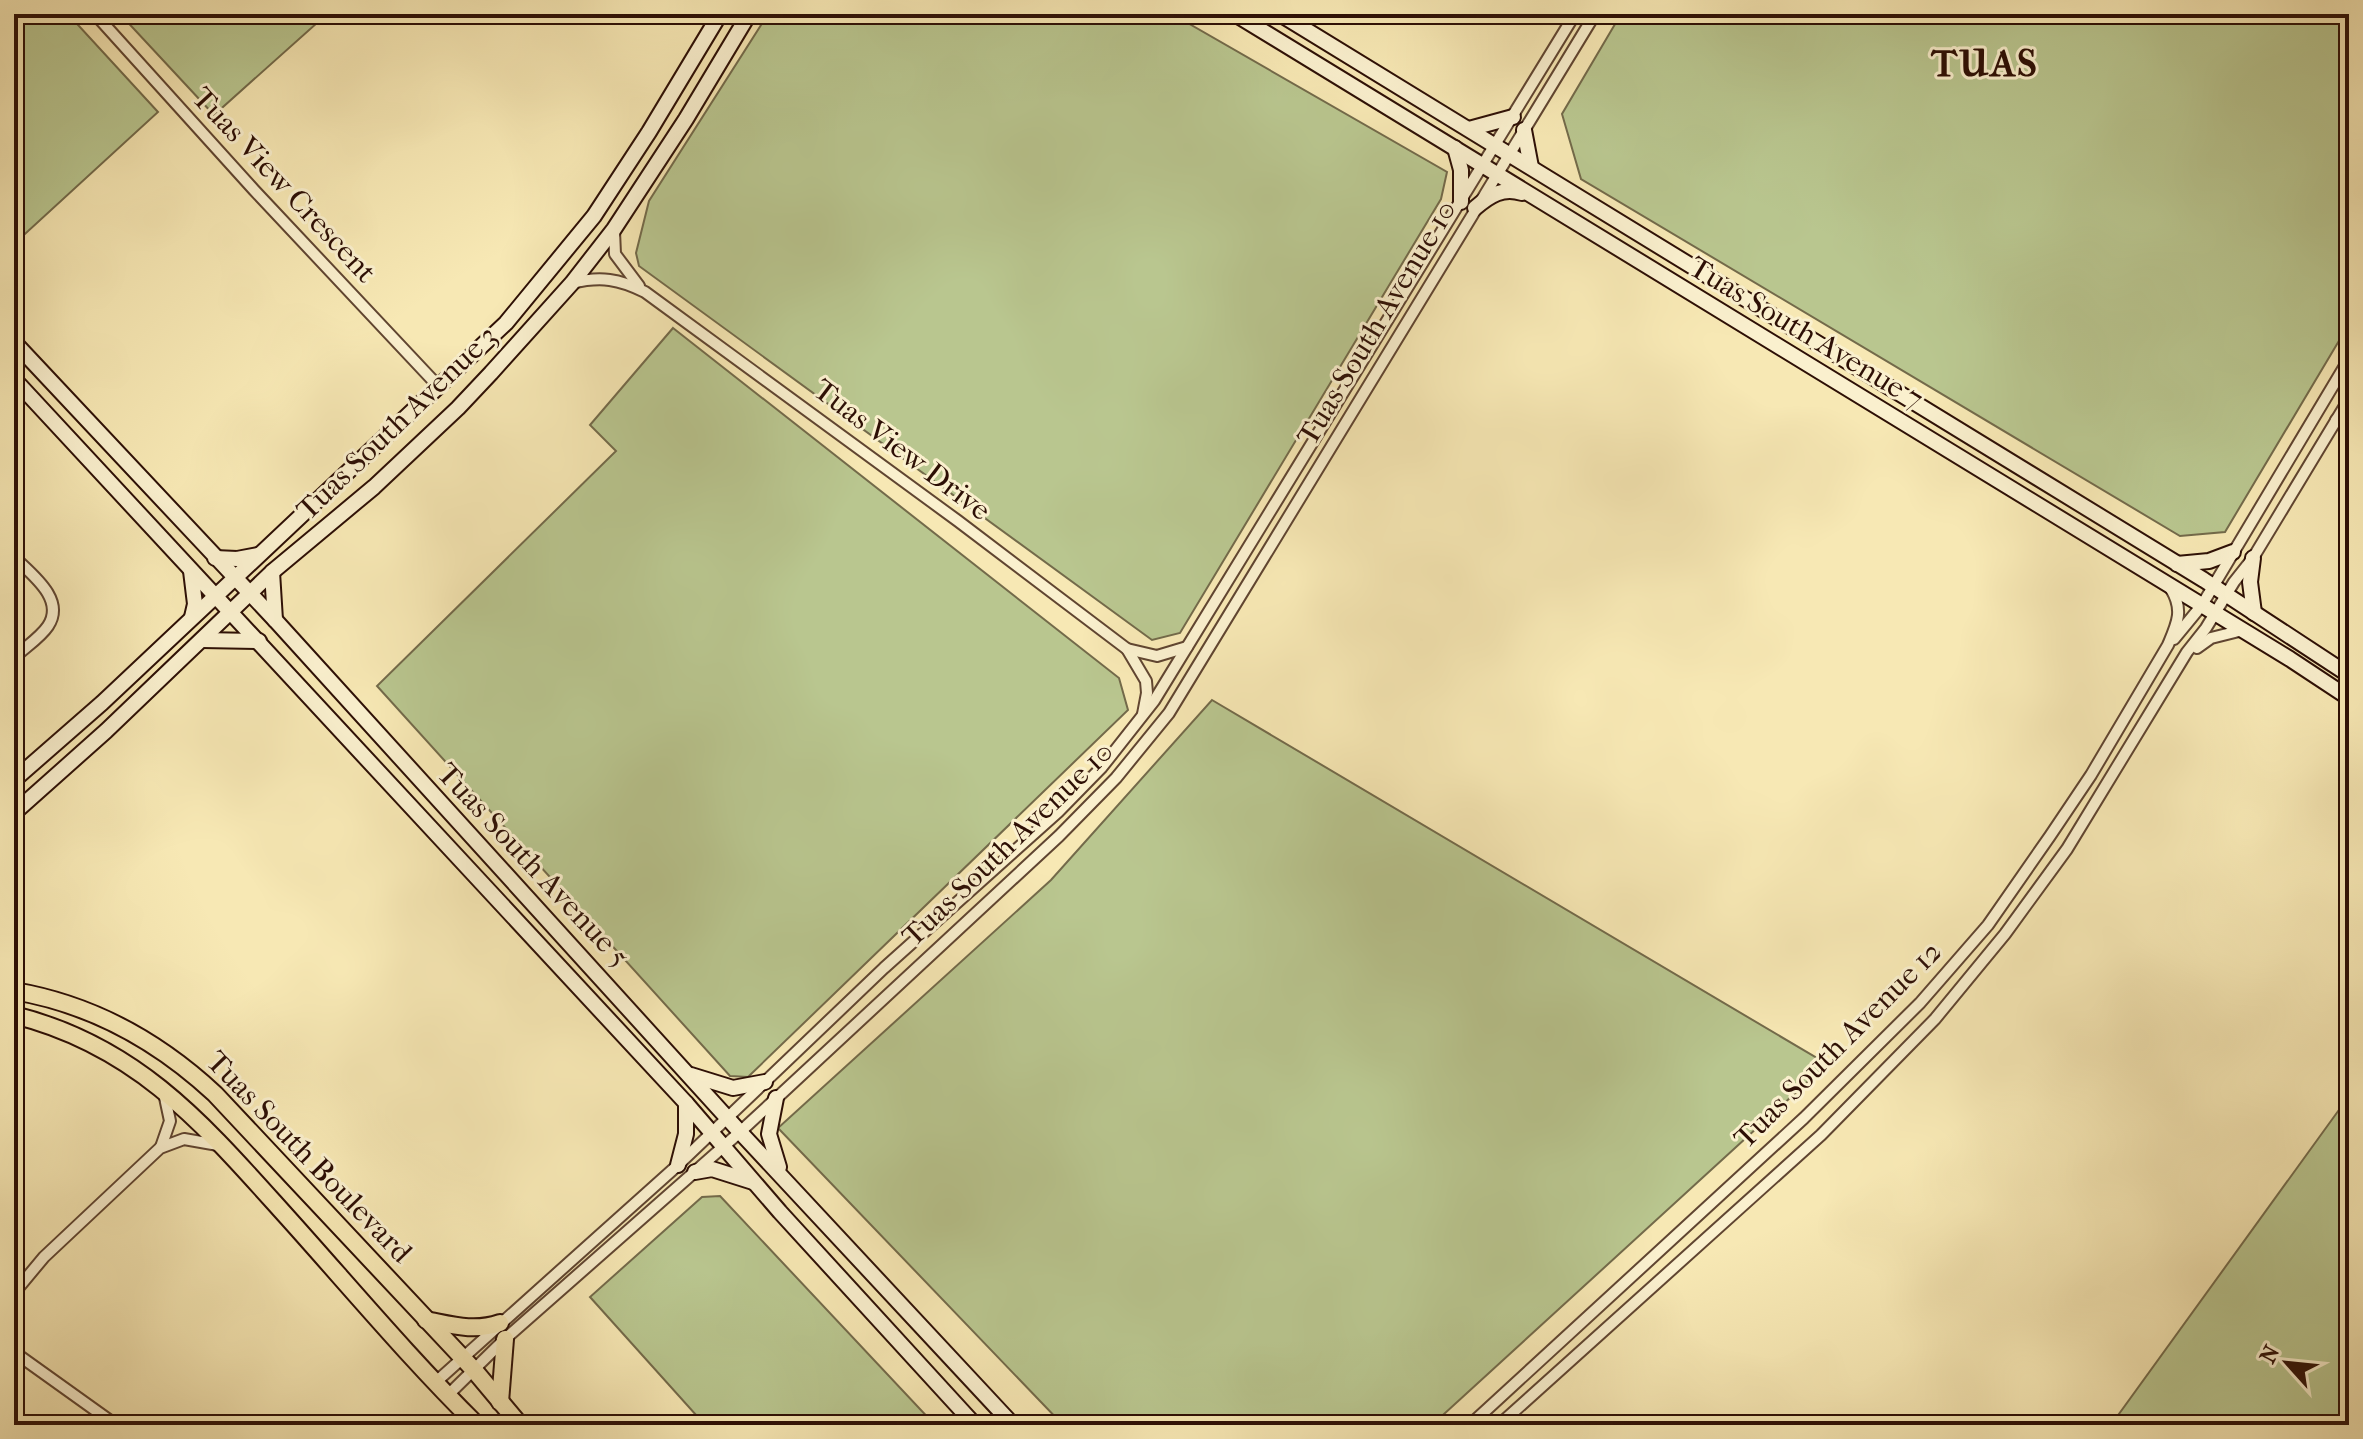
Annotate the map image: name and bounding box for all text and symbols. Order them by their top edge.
district label: TUAS [1930,41,2039,86]
street label: Tuas View Crescent [185,80,384,290]
street label: Tuas South Avenue 10 [1290,194,1464,452]
street label: Tuas South Avenue 7 [1683,249,1929,417]
street label: Tuas South Avenue 3 [290,318,504,528]
street label: Tuas View Drive [807,372,998,528]
street label: Tuas South Avenue 10 [895,734,1121,954]
street label: Tuas South Avenue 5 [430,756,636,974]
street label: Tuas South Avenue 12 [1727,934,1949,1156]
street label: Tuas South Boulevard [199,1044,419,1271]
north arrow [2247,1323,2327,1403]
text: N [2255,1341,2286,1368]

